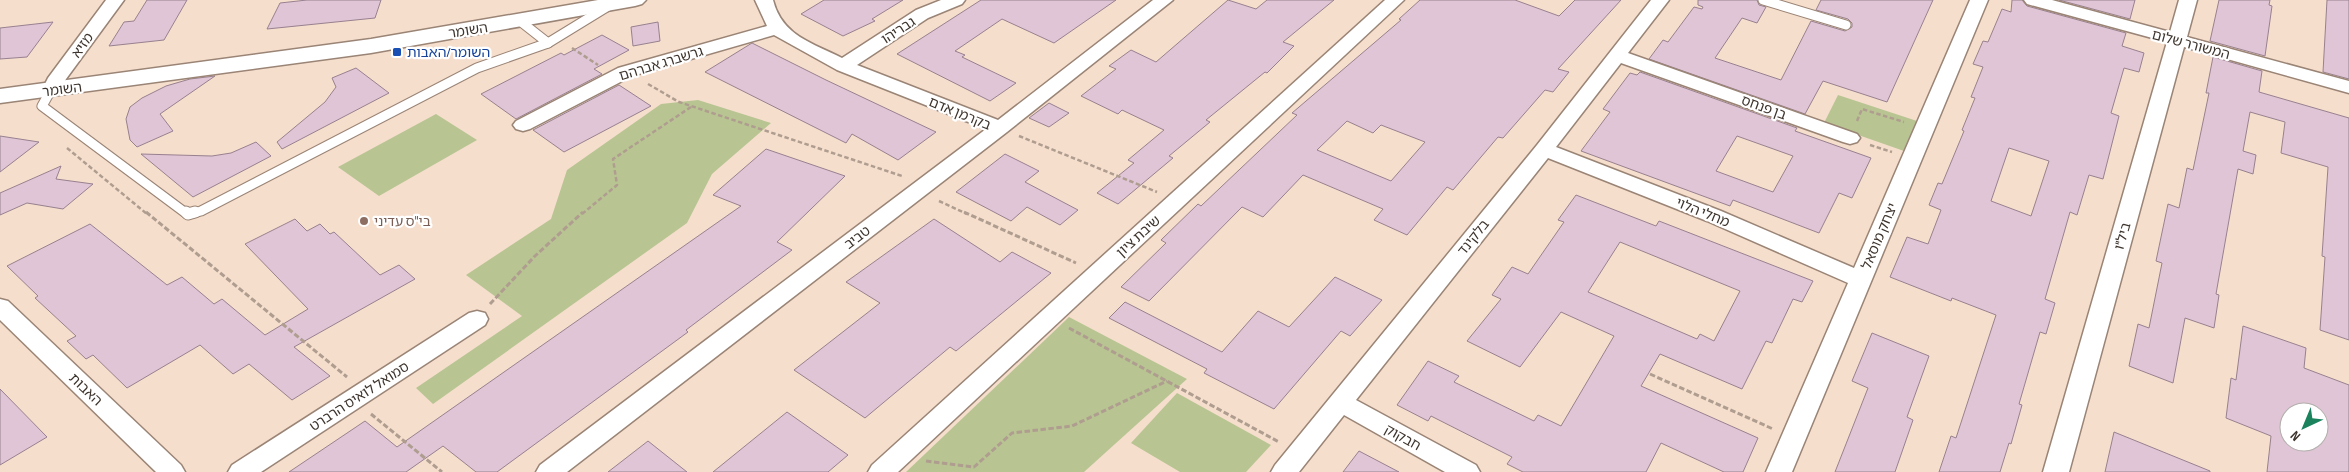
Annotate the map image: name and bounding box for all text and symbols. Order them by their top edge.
street label: גבריהו [878,13,918,48]
street label: השומר [447,19,489,42]
street label: המשורר שלום [2150,26,2232,63]
street label: מזיא [68,29,97,61]
street label: גרשברג אברהם [617,43,705,84]
place label: השומר/האבות [407,44,490,61]
marker: השומר/האבות [391,46,403,58]
street label: השומר [41,79,83,100]
street label: בן פנחס [1739,91,1789,123]
street label: בקרמן אדם [926,93,993,134]
street label: מחלי הלוי [1673,194,1732,231]
street label: יצחק מוסאל [1858,200,1901,272]
street label: שיבת ציון [1113,212,1164,261]
place label: בי"ס עדיני [374,213,431,230]
marker: בי"ס עדיני [358,215,370,227]
street label: בלקינד [1454,216,1493,259]
street label: ביל"ו [2110,220,2134,252]
street label: טביב [841,222,874,253]
street label: סמואל לואיס הרברט [306,358,412,435]
street label: האבות [66,370,106,409]
north arrow [2279,402,2329,452]
street label: חבקוק [1382,421,1424,454]
text: N [2287,427,2304,445]

